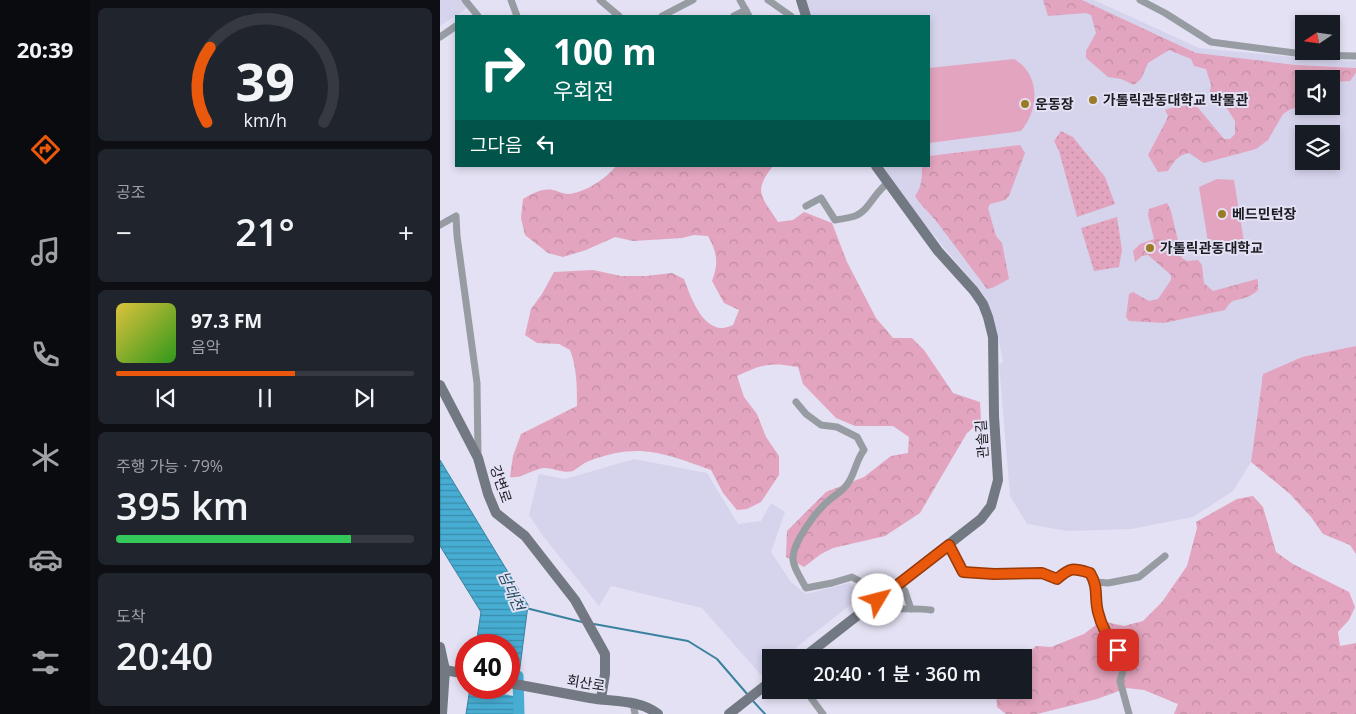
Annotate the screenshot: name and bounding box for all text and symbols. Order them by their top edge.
north arrow [1295,15,1340,60]
map controls [1295,15,1340,170]
text: 100 m [553,28,657,75]
text: 20:39 [17,34,73,64]
icon: right [470,35,535,100]
text: 39 [235,45,295,116]
button: sound [1295,70,1340,115]
text: 우회전 [553,75,614,105]
place label: 가톨릭관동대학교 박물관 [1103,90,1248,109]
place label: 운동장 [1035,94,1074,113]
marker: 가톨릭관동대학교 박물관 [1087,94,1099,106]
marker: 운동장 [1019,98,1031,110]
text: km/h [243,108,287,132]
button: layers [1295,125,1340,170]
icon: left [532,130,560,158]
icon: directions [28,132,63,167]
text: 그다음 [470,132,522,158]
text: 공조 [116,181,145,203]
place label: 베드민턴장 [1232,204,1297,223]
text: 21° [235,205,295,257]
marker: 베드민턴장 [1216,208,1228,220]
text: − [116,213,132,251]
text: + [398,213,414,251]
icon: music [28,234,63,269]
place label: 가톨릭관동대학교 [1160,238,1263,257]
marker: 가톨릭관동대학교 [1144,242,1156,254]
text: 97.3 FM [191,308,262,334]
text: 음악 [191,336,220,358]
icon: phone [28,337,63,372]
icon: previous [152,384,180,412]
icon: pause [251,384,279,412]
icon: next [350,384,378,412]
street label: 관솔길 [971,419,992,459]
icon: climate [28,440,63,475]
text: 주행 가능 · 79% [116,455,223,477]
street label: 강변로 [486,462,517,505]
text: 395 km [116,479,249,531]
icon: car [28,542,63,577]
water label: 남대천 [494,568,530,616]
position arrow [851,573,903,625]
text: 도착 [116,605,145,627]
text: 20:40 [116,629,213,681]
pin [1097,629,1139,671]
speed limit sign: 40 [455,634,520,699]
icon: arrive [1104,636,1132,664]
icon: filters [28,645,63,680]
text: 20:40 · 1 분 · 360 m [813,661,981,687]
street label: 회산로 [566,670,607,695]

